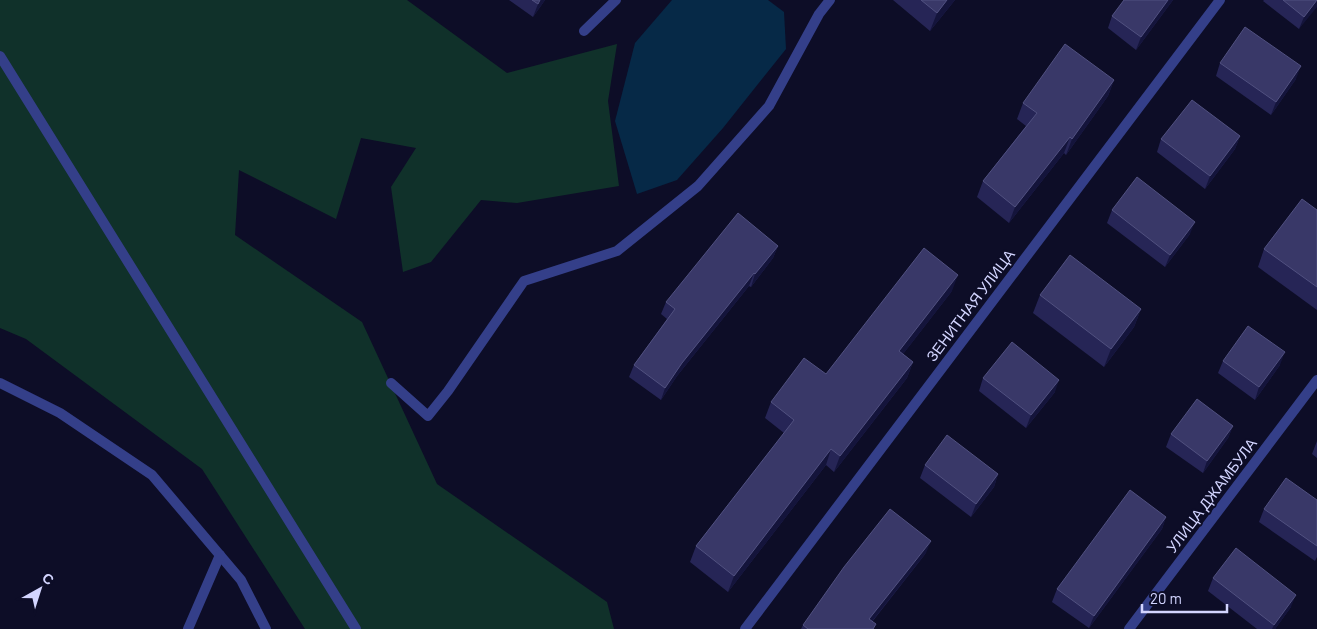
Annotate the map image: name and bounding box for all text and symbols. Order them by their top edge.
street label: ЗЕНИТНАЯ УЛИЦА [922,246,1018,364]
street label: УЛИЦА ДЖАМБУЛА [1162,434,1260,556]
north arrow [15,564,65,614]
text: С [39,569,58,588]
scale bar [1142,582,1227,614]
text: 20 m [1150,589,1182,607]

